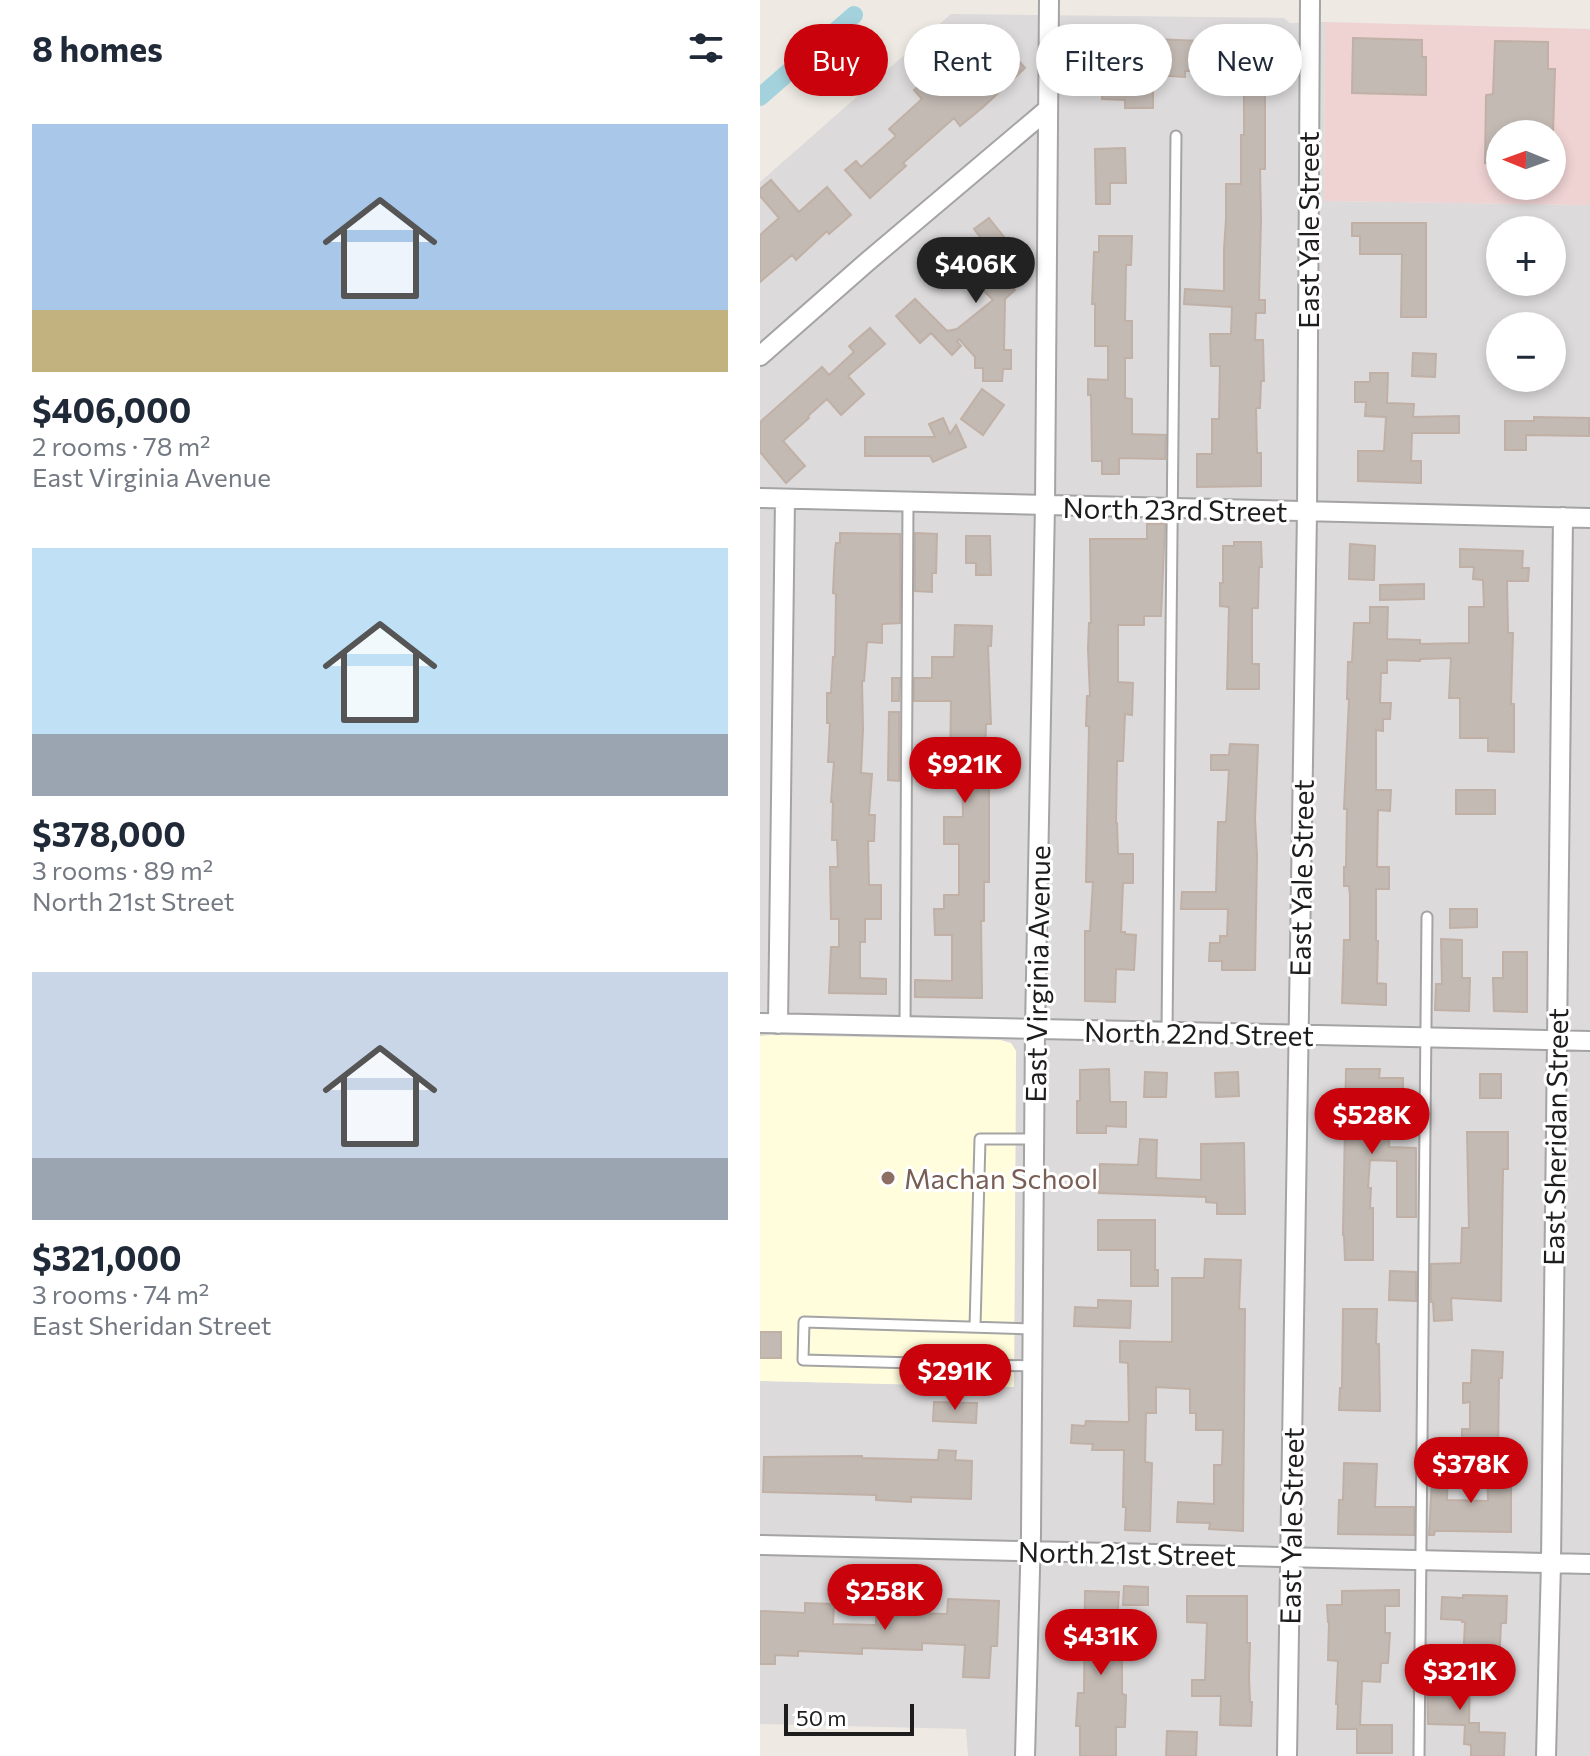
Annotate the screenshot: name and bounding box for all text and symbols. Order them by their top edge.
chip: Buy [784,24,888,96]
chip: Rent [904,24,1020,96]
chip: Filters [1036,24,1172,96]
chip: New [1188,24,1302,96]
icon: filters [684,26,728,70]
text: 8 homes [32,27,163,69]
north arrow [1486,120,1566,200]
map controls [1486,120,1566,392]
street label: East Yale Street [1291,131,1325,329]
icon: home [308,176,452,320]
button: + [1486,216,1566,296]
pin: $406K [920,237,1032,305]
text: $406K [935,247,1017,278]
button: − [1486,312,1566,392]
text: $406,000 [32,388,191,430]
text: 2 rooms · 78 m² [32,430,211,461]
text: East Virginia Avenue [32,461,271,492]
street label: North 23rd Street [1062,490,1288,528]
icon: home [308,600,452,744]
pin: $921K [909,737,1021,805]
text: $921K [927,747,1003,778]
street label: East Yale Street [1282,779,1320,977]
text: $378,000 [32,812,186,854]
street label: East Virginia Avenue [1018,845,1056,1103]
text: 3 rooms · 89 m² [32,854,213,885]
text: North 21st Street [32,885,234,916]
street label: East Sheridan Street [1536,1008,1574,1266]
street label: North 22nd Street [1084,1014,1314,1052]
icon: home [308,1024,452,1168]
pin: $528K [1316,1088,1428,1156]
text: $528K [1333,1098,1411,1129]
place label: Machan School [904,1161,1098,1195]
marker: Machan School [879,1169,897,1187]
text: $321,000 [32,1236,182,1278]
text: 3 rooms · 74 m² [32,1278,209,1309]
text: East Sheridan Street [32,1309,271,1340]
pin: $291K [899,1344,1011,1412]
text: $291K [917,1354,993,1385]
street label: East Yale Street [1272,1427,1310,1625]
pin: $378K [1415,1437,1527,1505]
text: $378K [1432,1447,1510,1478]
street label: North 21st Street [1018,1534,1236,1572]
pin: $258K [829,1564,941,1632]
text: $258K [845,1574,925,1605]
pin: $431K [1045,1609,1157,1677]
text: $431K [1063,1619,1139,1650]
pin: $321K [1404,1644,1516,1712]
text: $321K [1423,1654,1497,1685]
scale bar [784,1700,914,1736]
text: 50 m [796,1704,846,1731]

